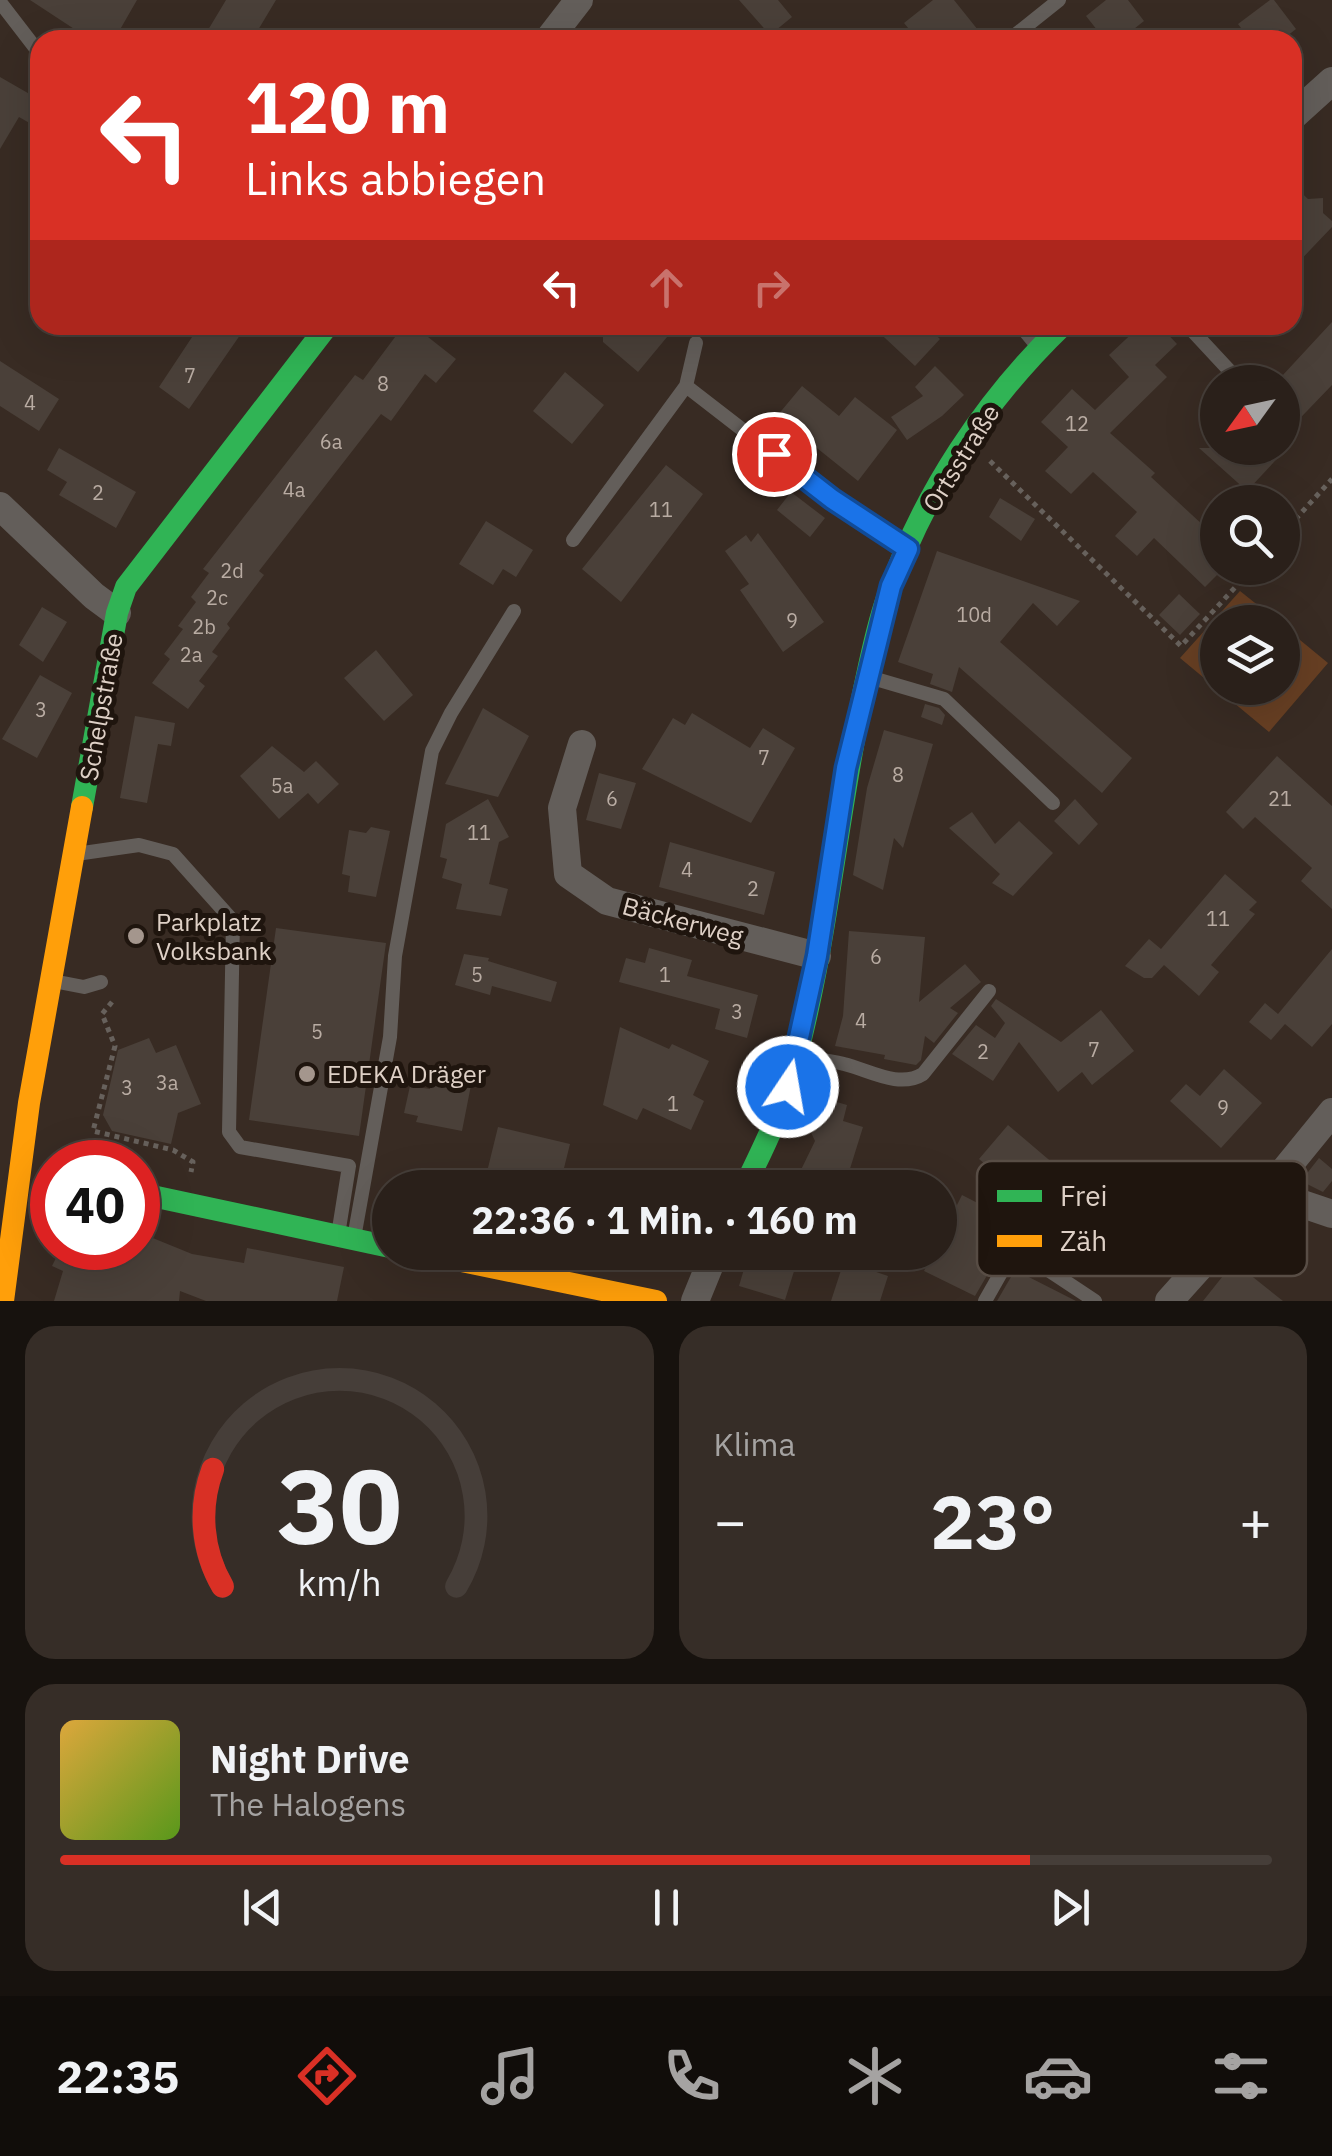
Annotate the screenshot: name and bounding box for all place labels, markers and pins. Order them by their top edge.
pin [732,412,817,497]
place label: Parkplatz Volksbank [156,905,272,967]
marker: Parkplatz Volksbank [125,925,147,947]
place label: EDEKA Dräger [327,1057,486,1090]
marker: EDEKA Dräger [296,1063,318,1085]

